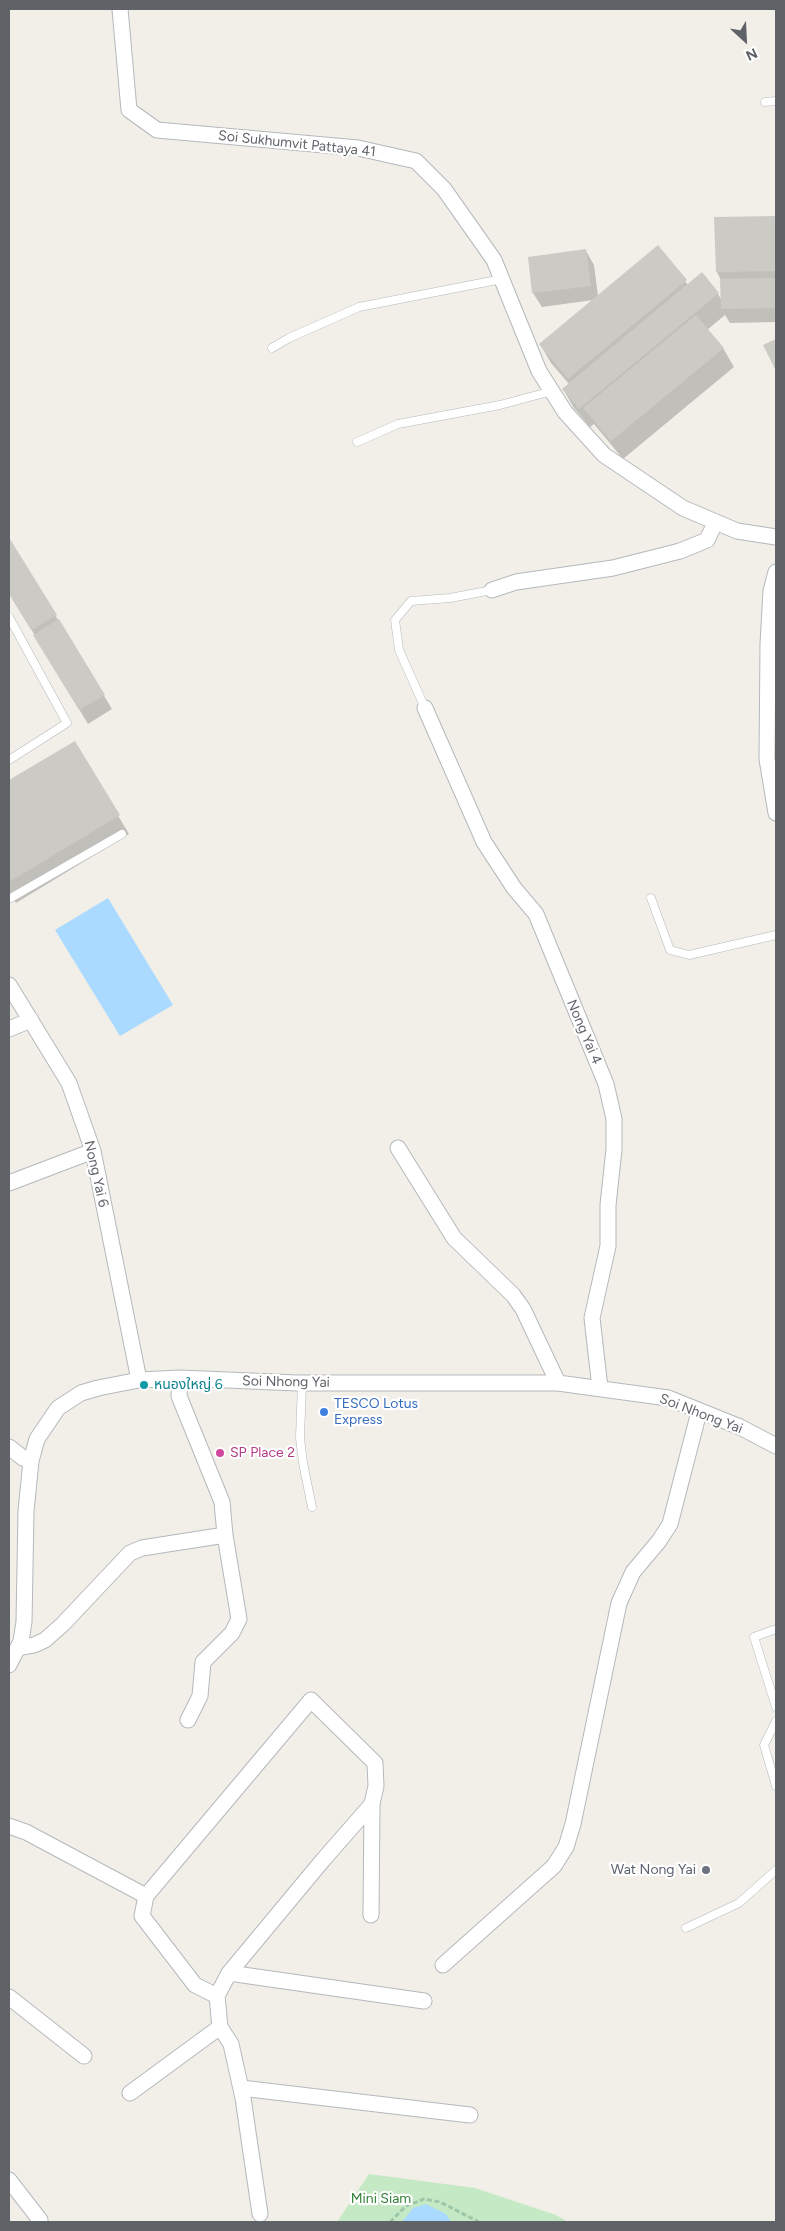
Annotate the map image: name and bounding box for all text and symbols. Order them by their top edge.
north arrow [720,15,770,65]
text: N [743,44,760,64]
street label: Soi Sukhumvit Pattaya 41 [217,127,377,161]
street label: Nong Yai 4 [563,997,605,1067]
street label: Nong Yai 6 [80,1139,112,1209]
street label: Soi Nhong Yai [242,1373,330,1391]
place label: หนองใหญ่ 6 [154,1377,223,1393]
marker: หนองใหญ่ 6 [138,1379,150,1391]
street label: Soi Nhong Yai [657,1390,745,1438]
place label: TESCO Lotus Express [334,1396,418,1428]
marker: TESCO Lotus Express [318,1406,330,1418]
place label: SP Place 2 [230,1445,295,1461]
marker: SP Place 2 [214,1447,226,1459]
place label: Wat Nong Yai [611,1862,696,1878]
marker: Wat Nong Yai [700,1864,712,1876]
park label: Mini Siam [351,2191,411,2207]

